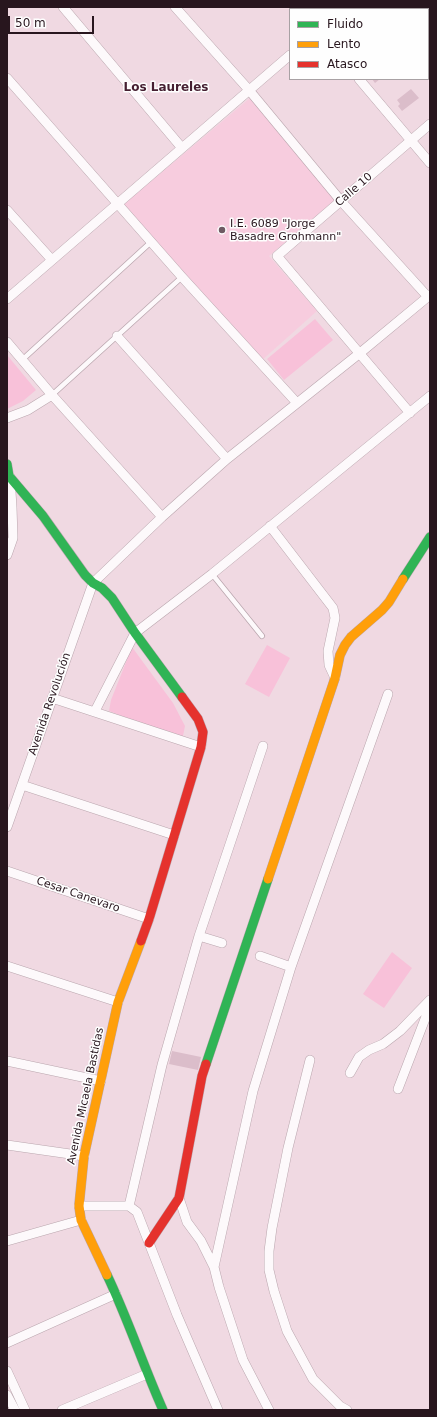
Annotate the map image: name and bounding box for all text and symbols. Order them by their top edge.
scale bar [10,8,96,34]
legend [289,8,429,80]
text: 50 m [15,16,46,30]
text: Fluido [327,17,363,31]
text: Lento [327,37,361,51]
text: Atasco [327,57,367,71]
district label: Los Laureles [124,81,208,95]
street label: Calle 10 [333,170,375,210]
place label: I.E. 6089 "Jorge Basadre Grohmann" [230,217,341,243]
marker: I.E. 6089 "Jorge Basadre Grohmann" [217,225,227,235]
street label: Avenida Revolución [26,651,74,757]
street label: Cesar Canevaro [35,875,121,915]
street label: Avenida Micaela Bastidas [65,1026,107,1166]

